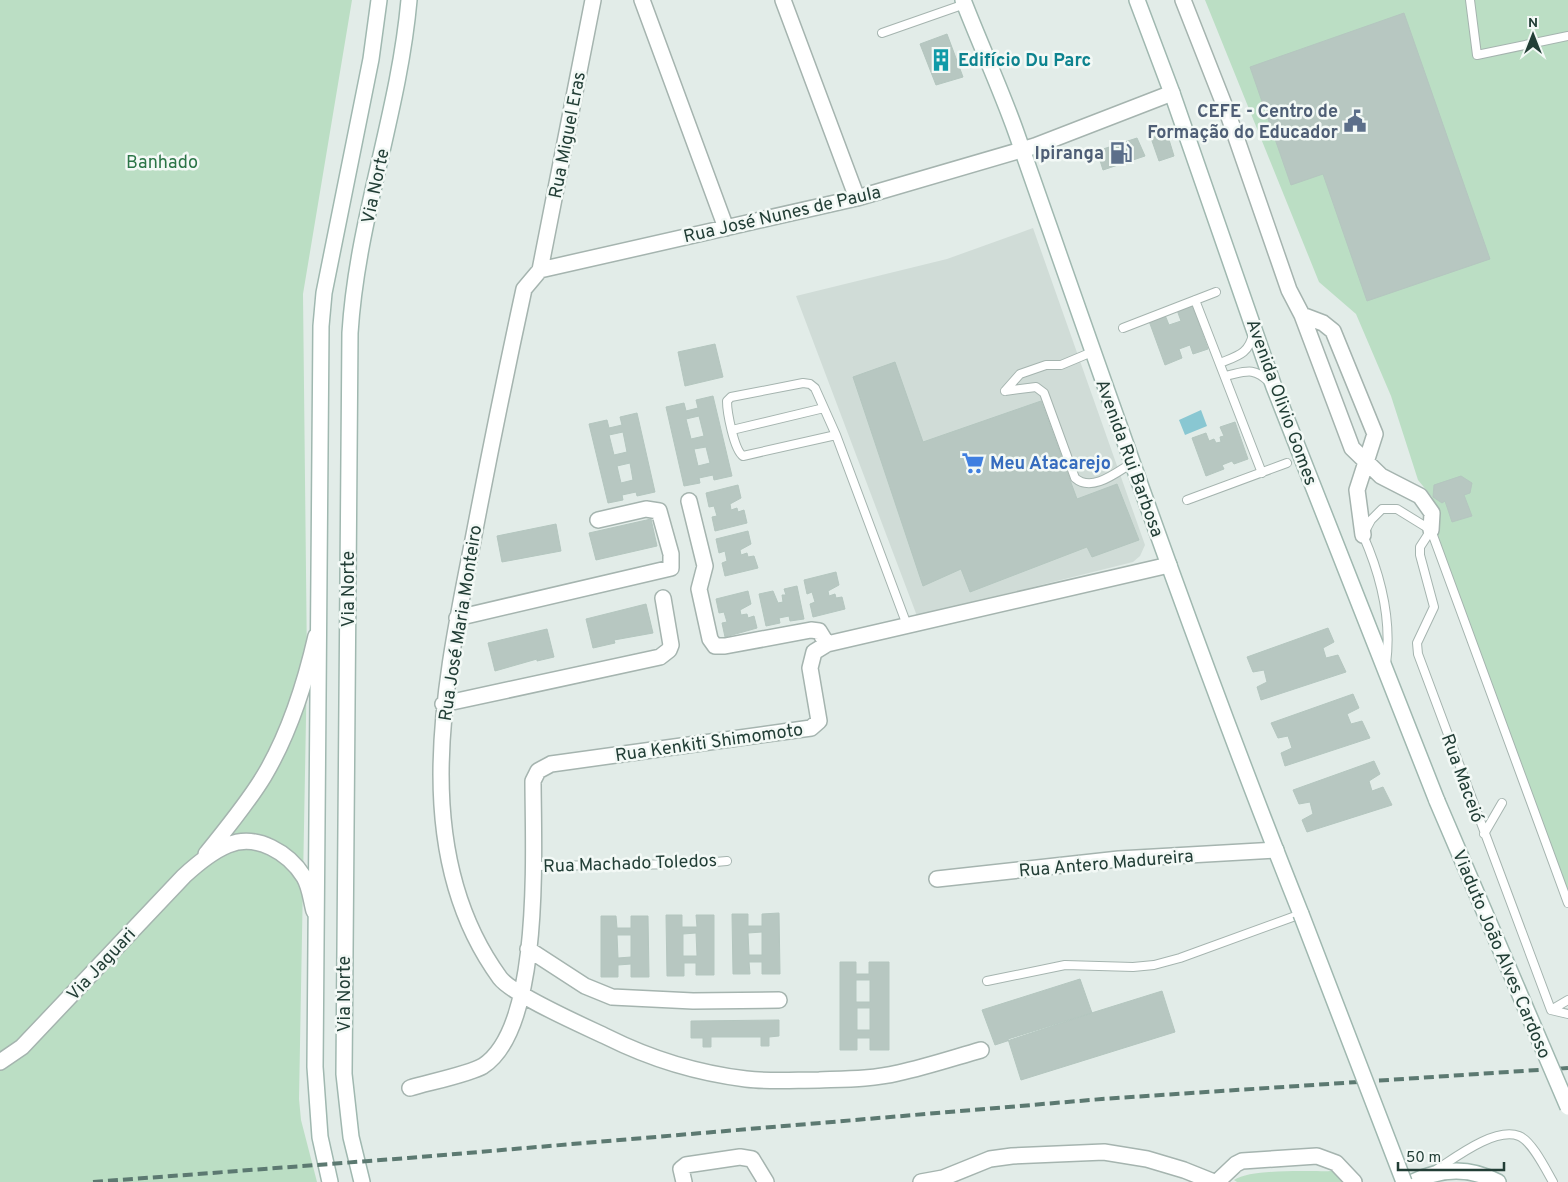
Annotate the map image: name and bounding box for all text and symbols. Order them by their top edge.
north arrow [1508,10,1558,60]
text: N [1528,15,1538,32]
building icon: Edifício Du Parc [928,47,954,73]
place label: Edifício Du Parc [958,50,1091,73]
street label: Rua Miguel Eras [545,70,592,201]
place label: CEFE - Centro de Formação do Educador [1147,101,1339,145]
public building icon: CEFE - Centro de Formação do Educador [1342,108,1368,134]
fuel station icon: Ipiranga [1108,140,1134,166]
place label: Ipiranga [1035,143,1104,166]
street label: Via Norte [357,147,396,226]
park label: Banhado [126,152,198,175]
street label: Rua José Nunes de Paula [681,182,883,249]
street label: Avenida Olivio Gomes [1240,316,1321,489]
street label: Avenida Rui Barbosa [1089,377,1168,540]
supermarket icon: Meu Atacarejo [960,450,986,476]
place label: Meu Atacarejo [990,453,1111,476]
street label: Rua José Maria Monteiro [435,524,488,723]
street label: Via Norte [338,551,361,627]
street label: Rua Kenkiti Shimomoto [614,719,805,768]
street label: Rua Maceió [1435,731,1488,826]
street label: Rua Antero Madureira [1018,845,1194,884]
street label: Viaduto João Alves Cardoso [1446,847,1555,1062]
street label: Rua Machado Toledos [543,850,717,879]
street label: Via Jaguari [63,924,142,1006]
street label: Via Norte [334,956,357,1032]
scale bar [1398,1140,1504,1172]
text: 50 m [1406,1149,1441,1168]

